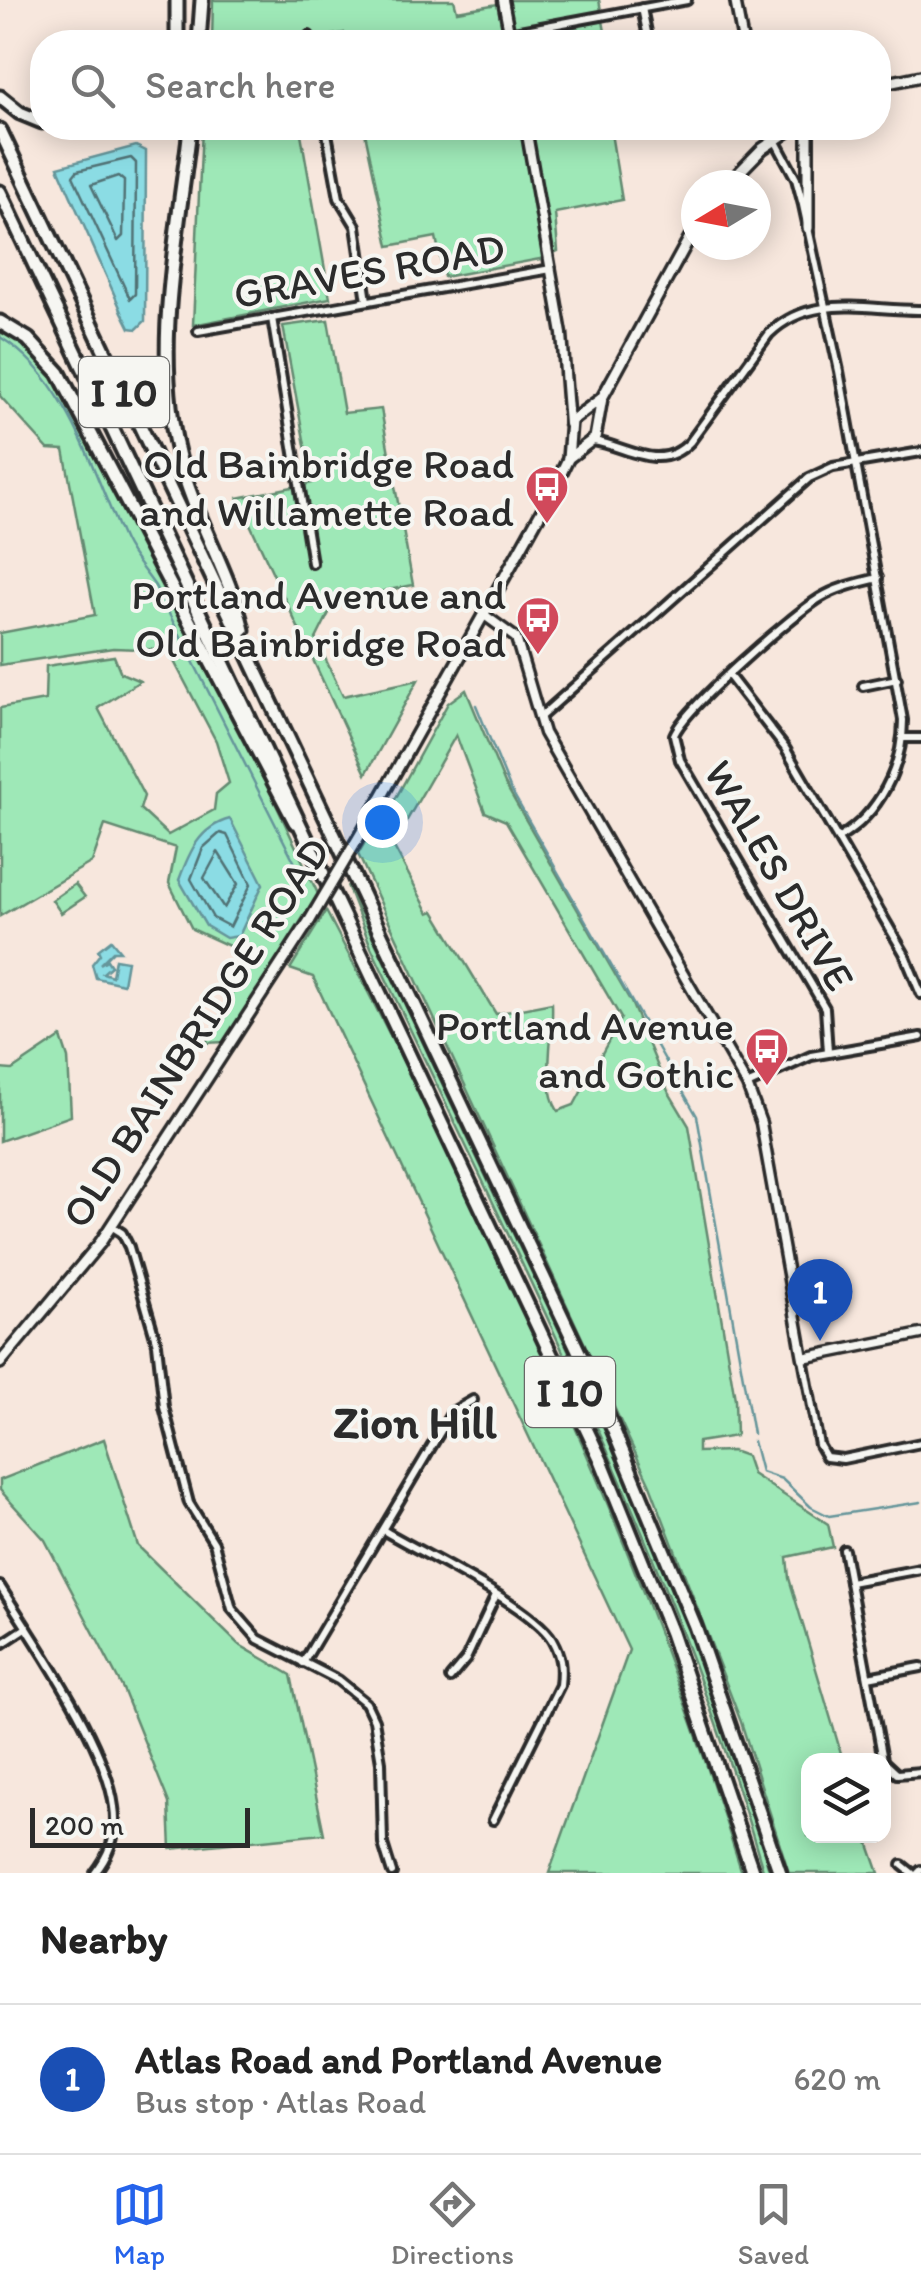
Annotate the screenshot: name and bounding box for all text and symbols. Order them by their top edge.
search box [30,30,891,140]
icon: search [65,58,120,113]
text: Search here [145,62,336,108]
north arrow [681,170,771,260]
street label: GRAVES ROAD [230,222,509,319]
road number: I 10 [79,357,169,427]
place label: Old Bainbridge Road and Willamette Road [139,438,514,537]
bus stop icon: Old Bainbridge Road and Willamette Road [524,464,570,525]
place label: Portland Avenue and Old Bainbridge Road [131,569,506,668]
bus stop icon: Portland Avenue and Old Bainbridge Road [515,595,561,656]
street label: WALES DRIVE [693,751,866,1000]
your location [357,797,408,848]
street label: OLD BAINBRIDGE ROAD [50,828,341,1237]
place label: Portland Avenue and Gothic [436,1000,734,1099]
bus stop icon: Portland Avenue and Gothic [744,1026,790,1087]
pin: 1 [788,1258,852,1341]
road number: I 10 [525,1357,615,1427]
district label: Zion Hill [333,1395,497,1449]
map controls [801,1753,891,1843]
button: layers [801,1753,891,1843]
scale bar [30,1803,250,1848]
text: 200 m [45,1808,124,1842]
text: Nearby [40,1913,167,1964]
text: Atlas Road and Portland Avenue [135,2037,662,2083]
text: 1 [65,2060,80,2098]
text: 620 m [793,2060,881,2098]
text: Bus stop · Atlas Road [135,2083,426,2121]
tab: Map [112,2177,167,2271]
tab: Directions [391,2177,514,2271]
tab: Saved [738,2177,809,2271]

